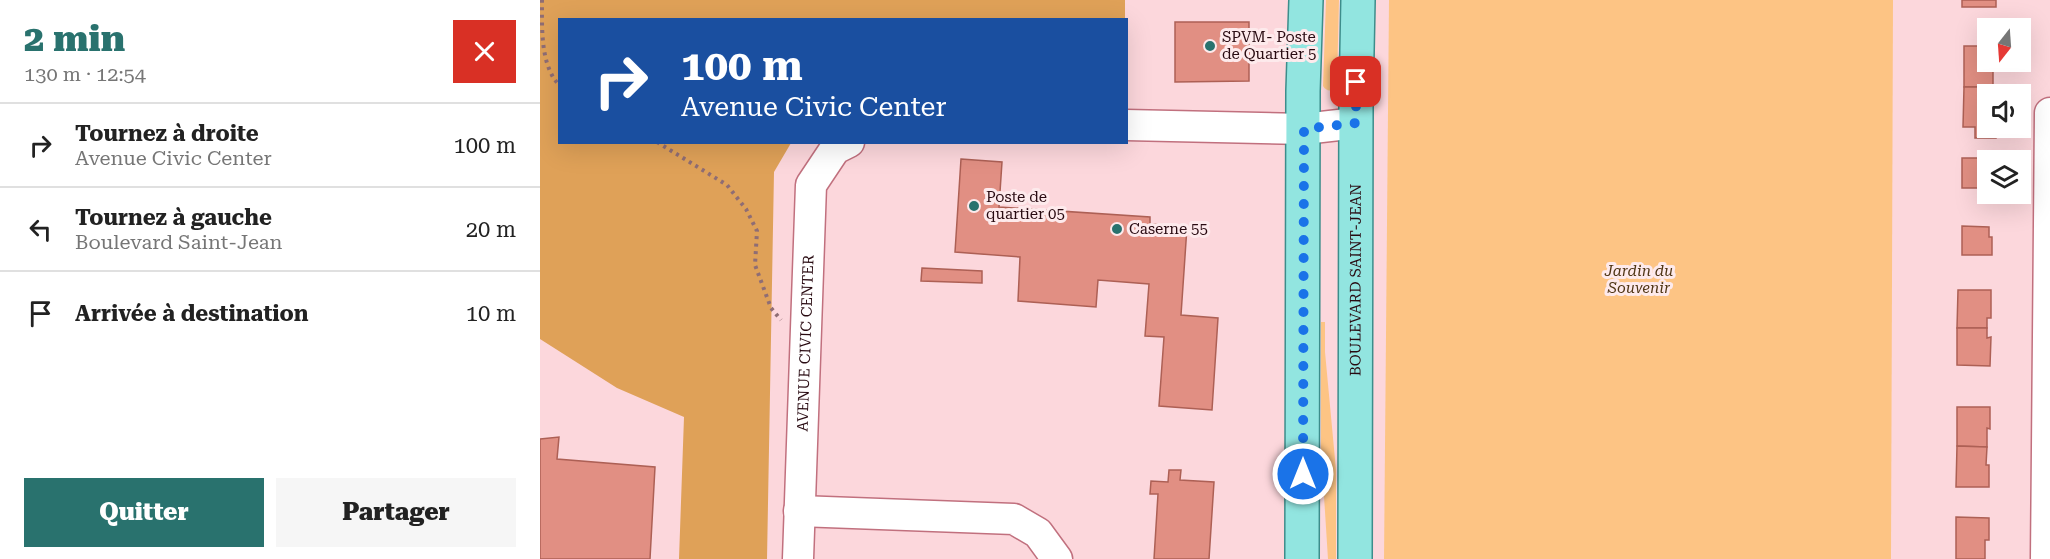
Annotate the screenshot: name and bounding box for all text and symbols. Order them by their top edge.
text: 2 min [24,18,125,60]
north arrow [1977,18,2031,72]
map controls [1977,18,2031,204]
button: close [453,20,516,83]
place label: SPVM- Poste de Quartier 5 [1222,28,1316,63]
marker: SPVM- Poste de Quartier 5 [1203,39,1217,53]
text: 100 m [681,41,803,90]
icon: right [582,42,660,120]
pin [1330,56,1381,107]
text: 130 m · 12:54 [24,62,146,86]
icon: arrive [1339,65,1372,98]
button: sound [1977,84,2031,138]
text: Avenue Civic Center [681,91,947,123]
text: Tournez à droite [75,121,259,146]
icon: right [24,129,57,162]
text: 100 m [453,133,516,158]
text: Avenue Civic Center [75,146,272,170]
button: layers [1977,150,2031,204]
street label: BOULEVARD SAINT-JEAN [1346,184,1365,376]
place label: Poste de quartier 05 [986,188,1065,223]
marker: Poste de quartier 05 [967,199,981,213]
text: Tournez à gauche [75,205,272,230]
icon: left [24,213,57,246]
text: 20 m [466,217,516,242]
place label: Caserne 55 [1129,220,1208,238]
marker: Caserne 55 [1110,222,1124,236]
text: Boulevard Saint-Jean [75,230,283,254]
street label: AVENUE CIVIC CENTER [793,254,818,432]
park label: Jardin du Souvenir [1604,262,1673,297]
icon: arrive [24,297,57,330]
text: Arrivée à destination [75,301,309,326]
text: 10 m [466,301,516,326]
position arrow [1271,442,1335,506]
button: Quitter [24,478,264,547]
button: Partager [276,478,516,547]

